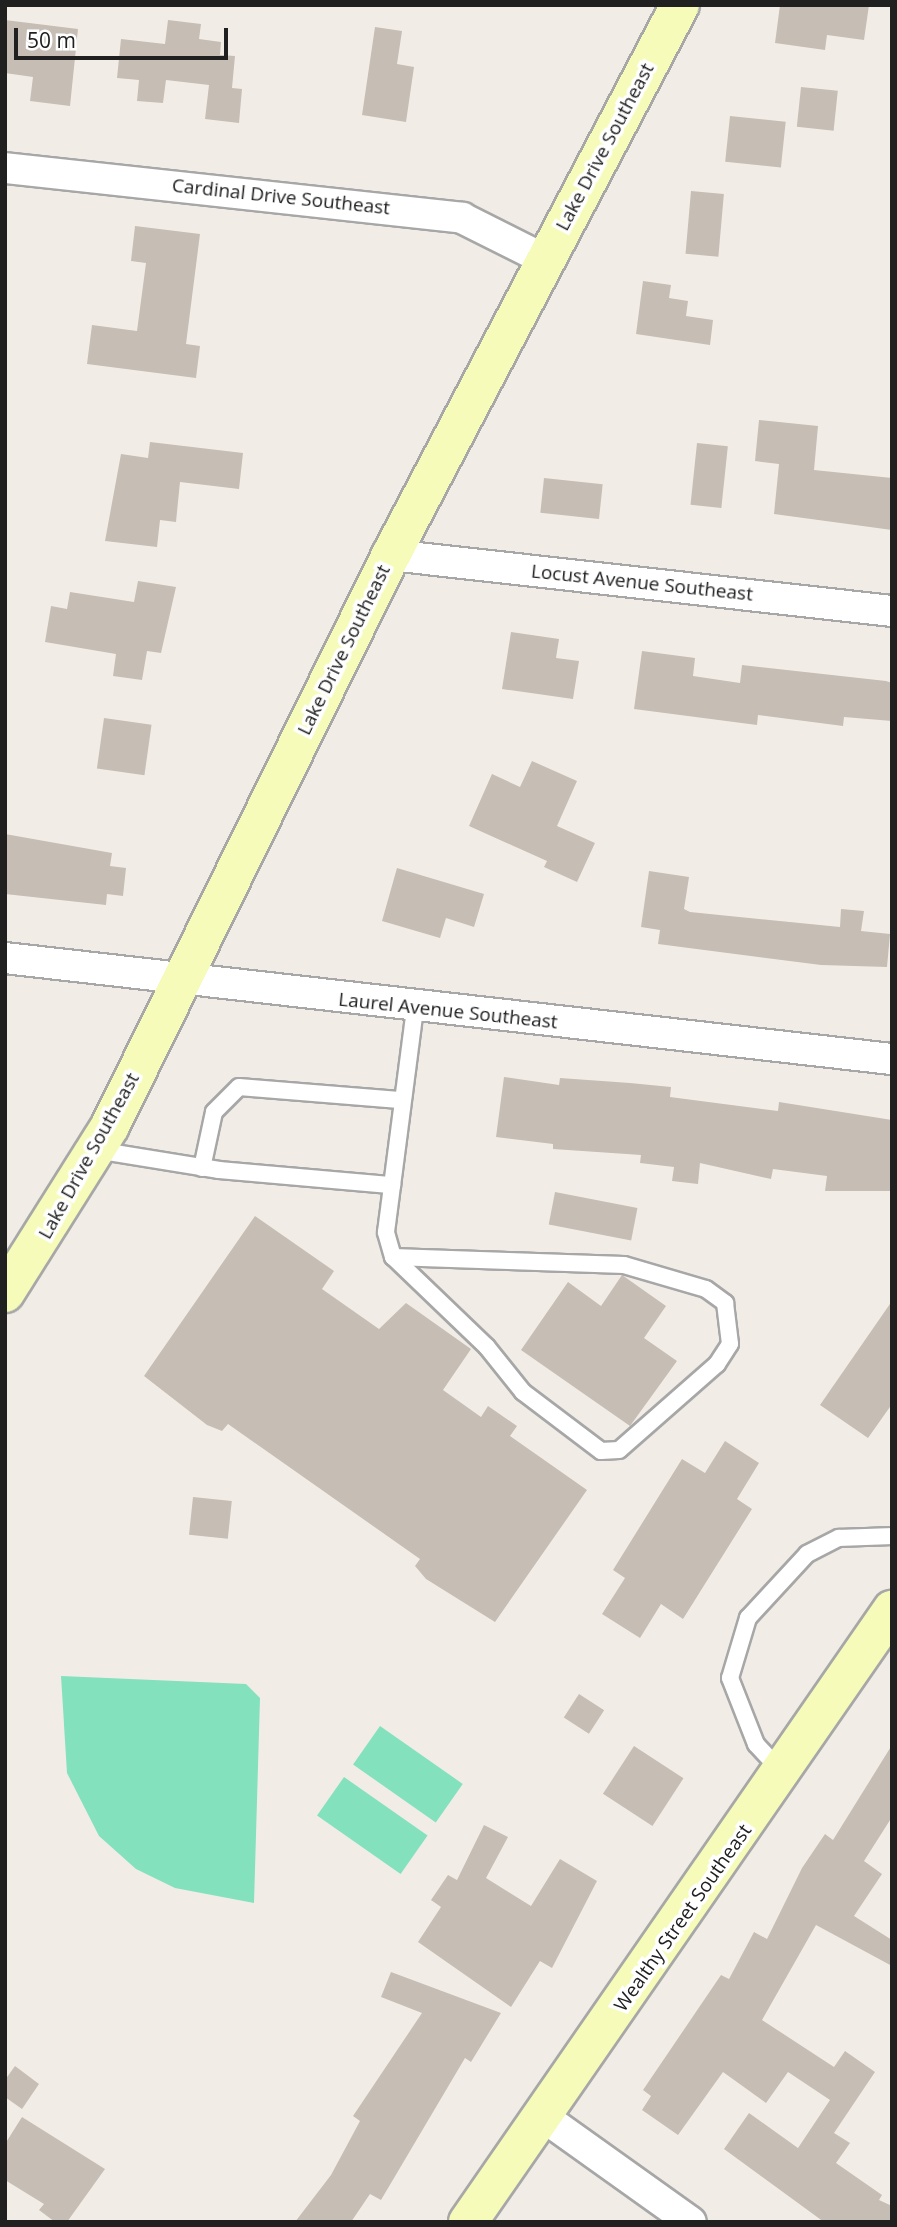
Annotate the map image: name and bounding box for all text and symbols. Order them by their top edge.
scale bar [18,14,231,58]
text: 50 m [27,26,76,54]
street label: Lake Drive Southeast [551,59,659,235]
street label: Cardinal Drive Southeast [171,174,391,220]
street label: Locust Avenue Southeast [530,560,754,606]
street label: Lake Drive Southeast [293,561,395,739]
street label: Laurel Avenue Southeast [337,988,559,1034]
street label: Lake Drive Southeast [34,1069,144,1243]
street label: Wealthy Street Southeast [610,1820,756,2016]

